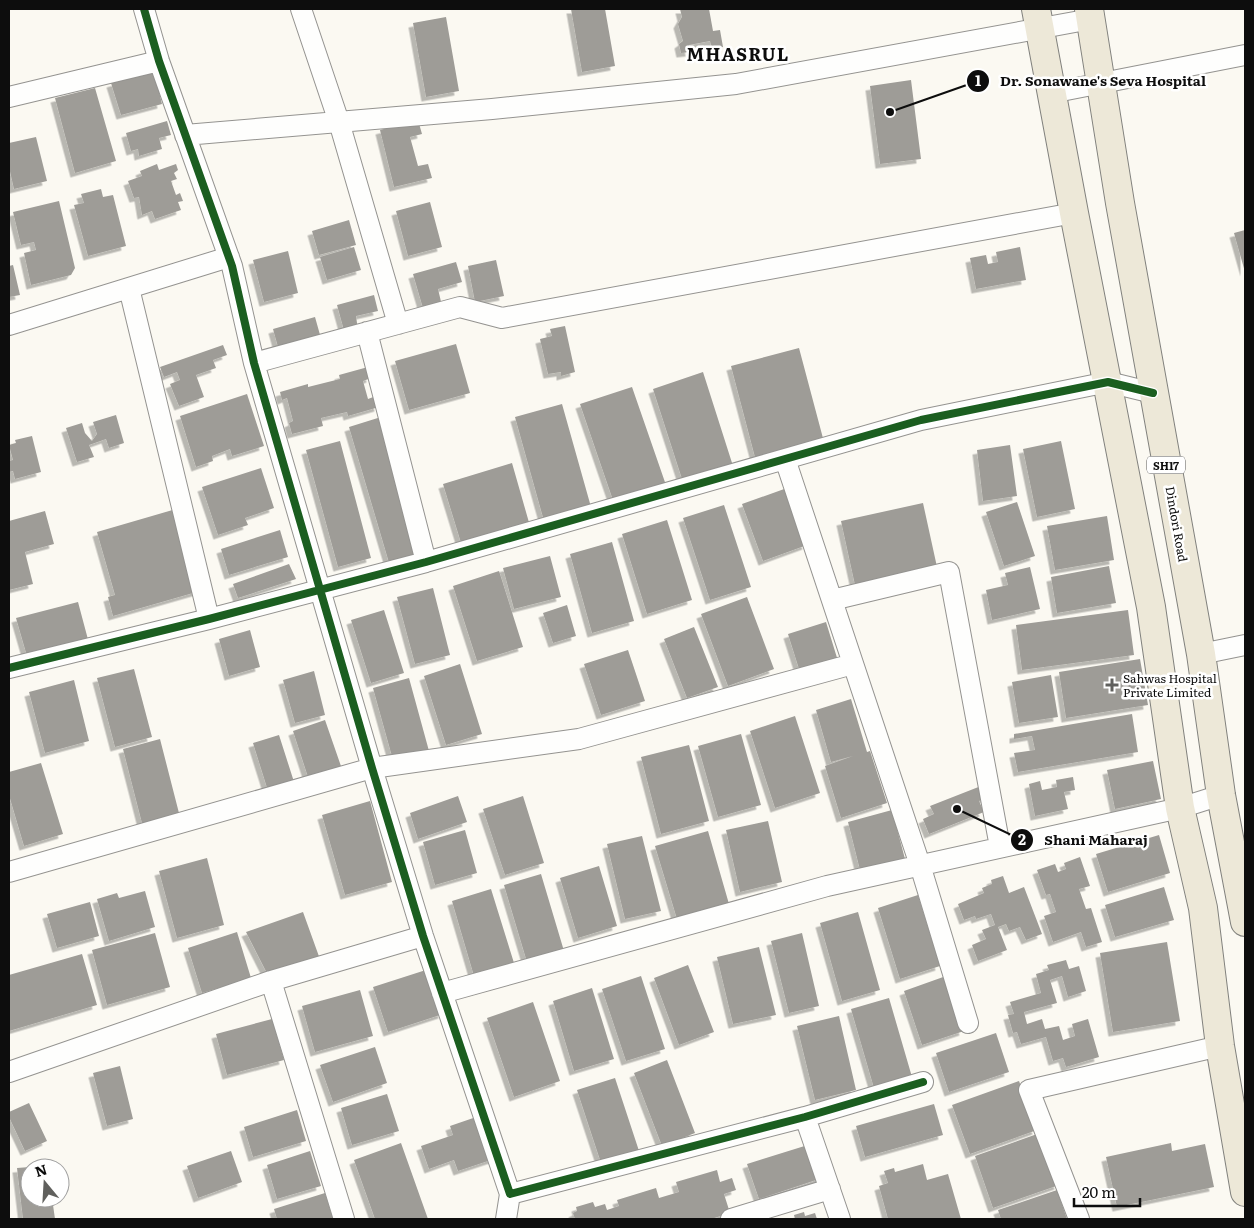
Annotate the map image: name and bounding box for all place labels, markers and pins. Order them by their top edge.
callout: Dr. Sonawane's Seva Hospital [965,67,1216,96]
place label: Sahwas Hospital Private Limited [1123,669,1217,701]
marker: Sahwas Hospital Private Limited [1105,678,1119,692]
callout: Shani Maharaj [1009,826,1158,855]

